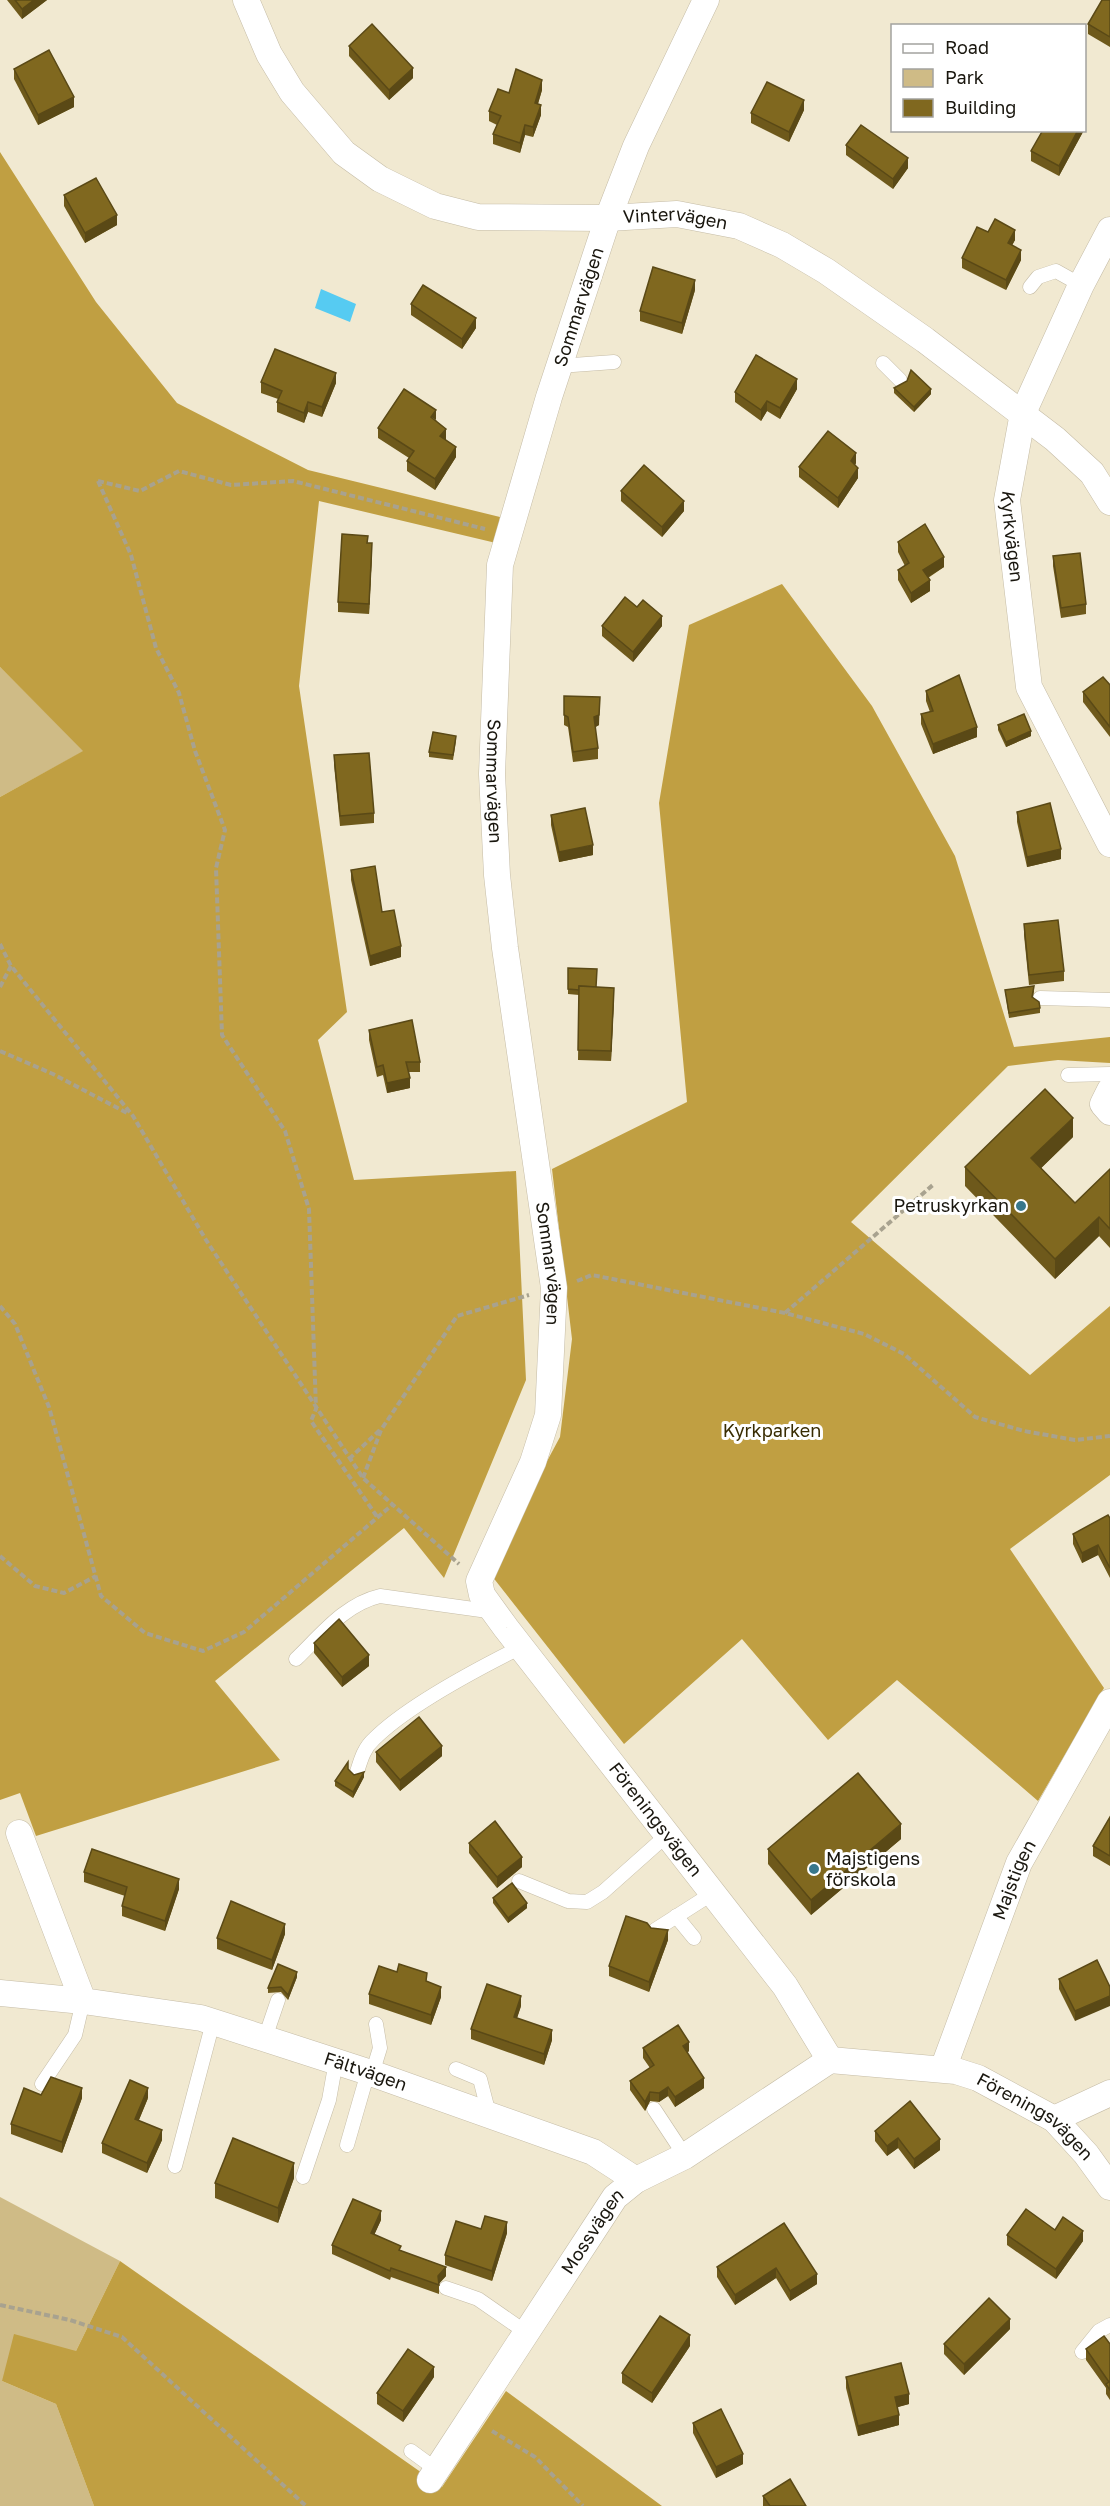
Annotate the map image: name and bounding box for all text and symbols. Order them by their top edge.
legend [891,24,1086,132]
text: Road [945,36,989,58]
text: Park [945,66,984,88]
text: Building [945,96,1016,118]
street label: Vintervägen [622,202,730,234]
street label: Sommarvägen [548,244,608,369]
street label: Kyrkvägen [997,489,1029,583]
street label: Sommarvägen [482,719,507,844]
place label: Petruskyrkan [894,1194,1009,1216]
marker: Petruskyrkan [1014,1199,1028,1213]
street label: Sommarvägen [532,1200,567,1326]
park label: Kyrkparken [723,1419,821,1441]
street label: Föreningsvägen [605,1757,707,1880]
street label: Majstigen [987,1836,1040,1923]
place label: Majstigens förskola [826,1847,920,1890]
marker: Majstigens förskola [807,1862,821,1876]
street label: Fältvägen [322,2047,410,2095]
street label: Föreningsvägen [973,2067,1098,2164]
street label: Mossvägen [556,2183,627,2278]

